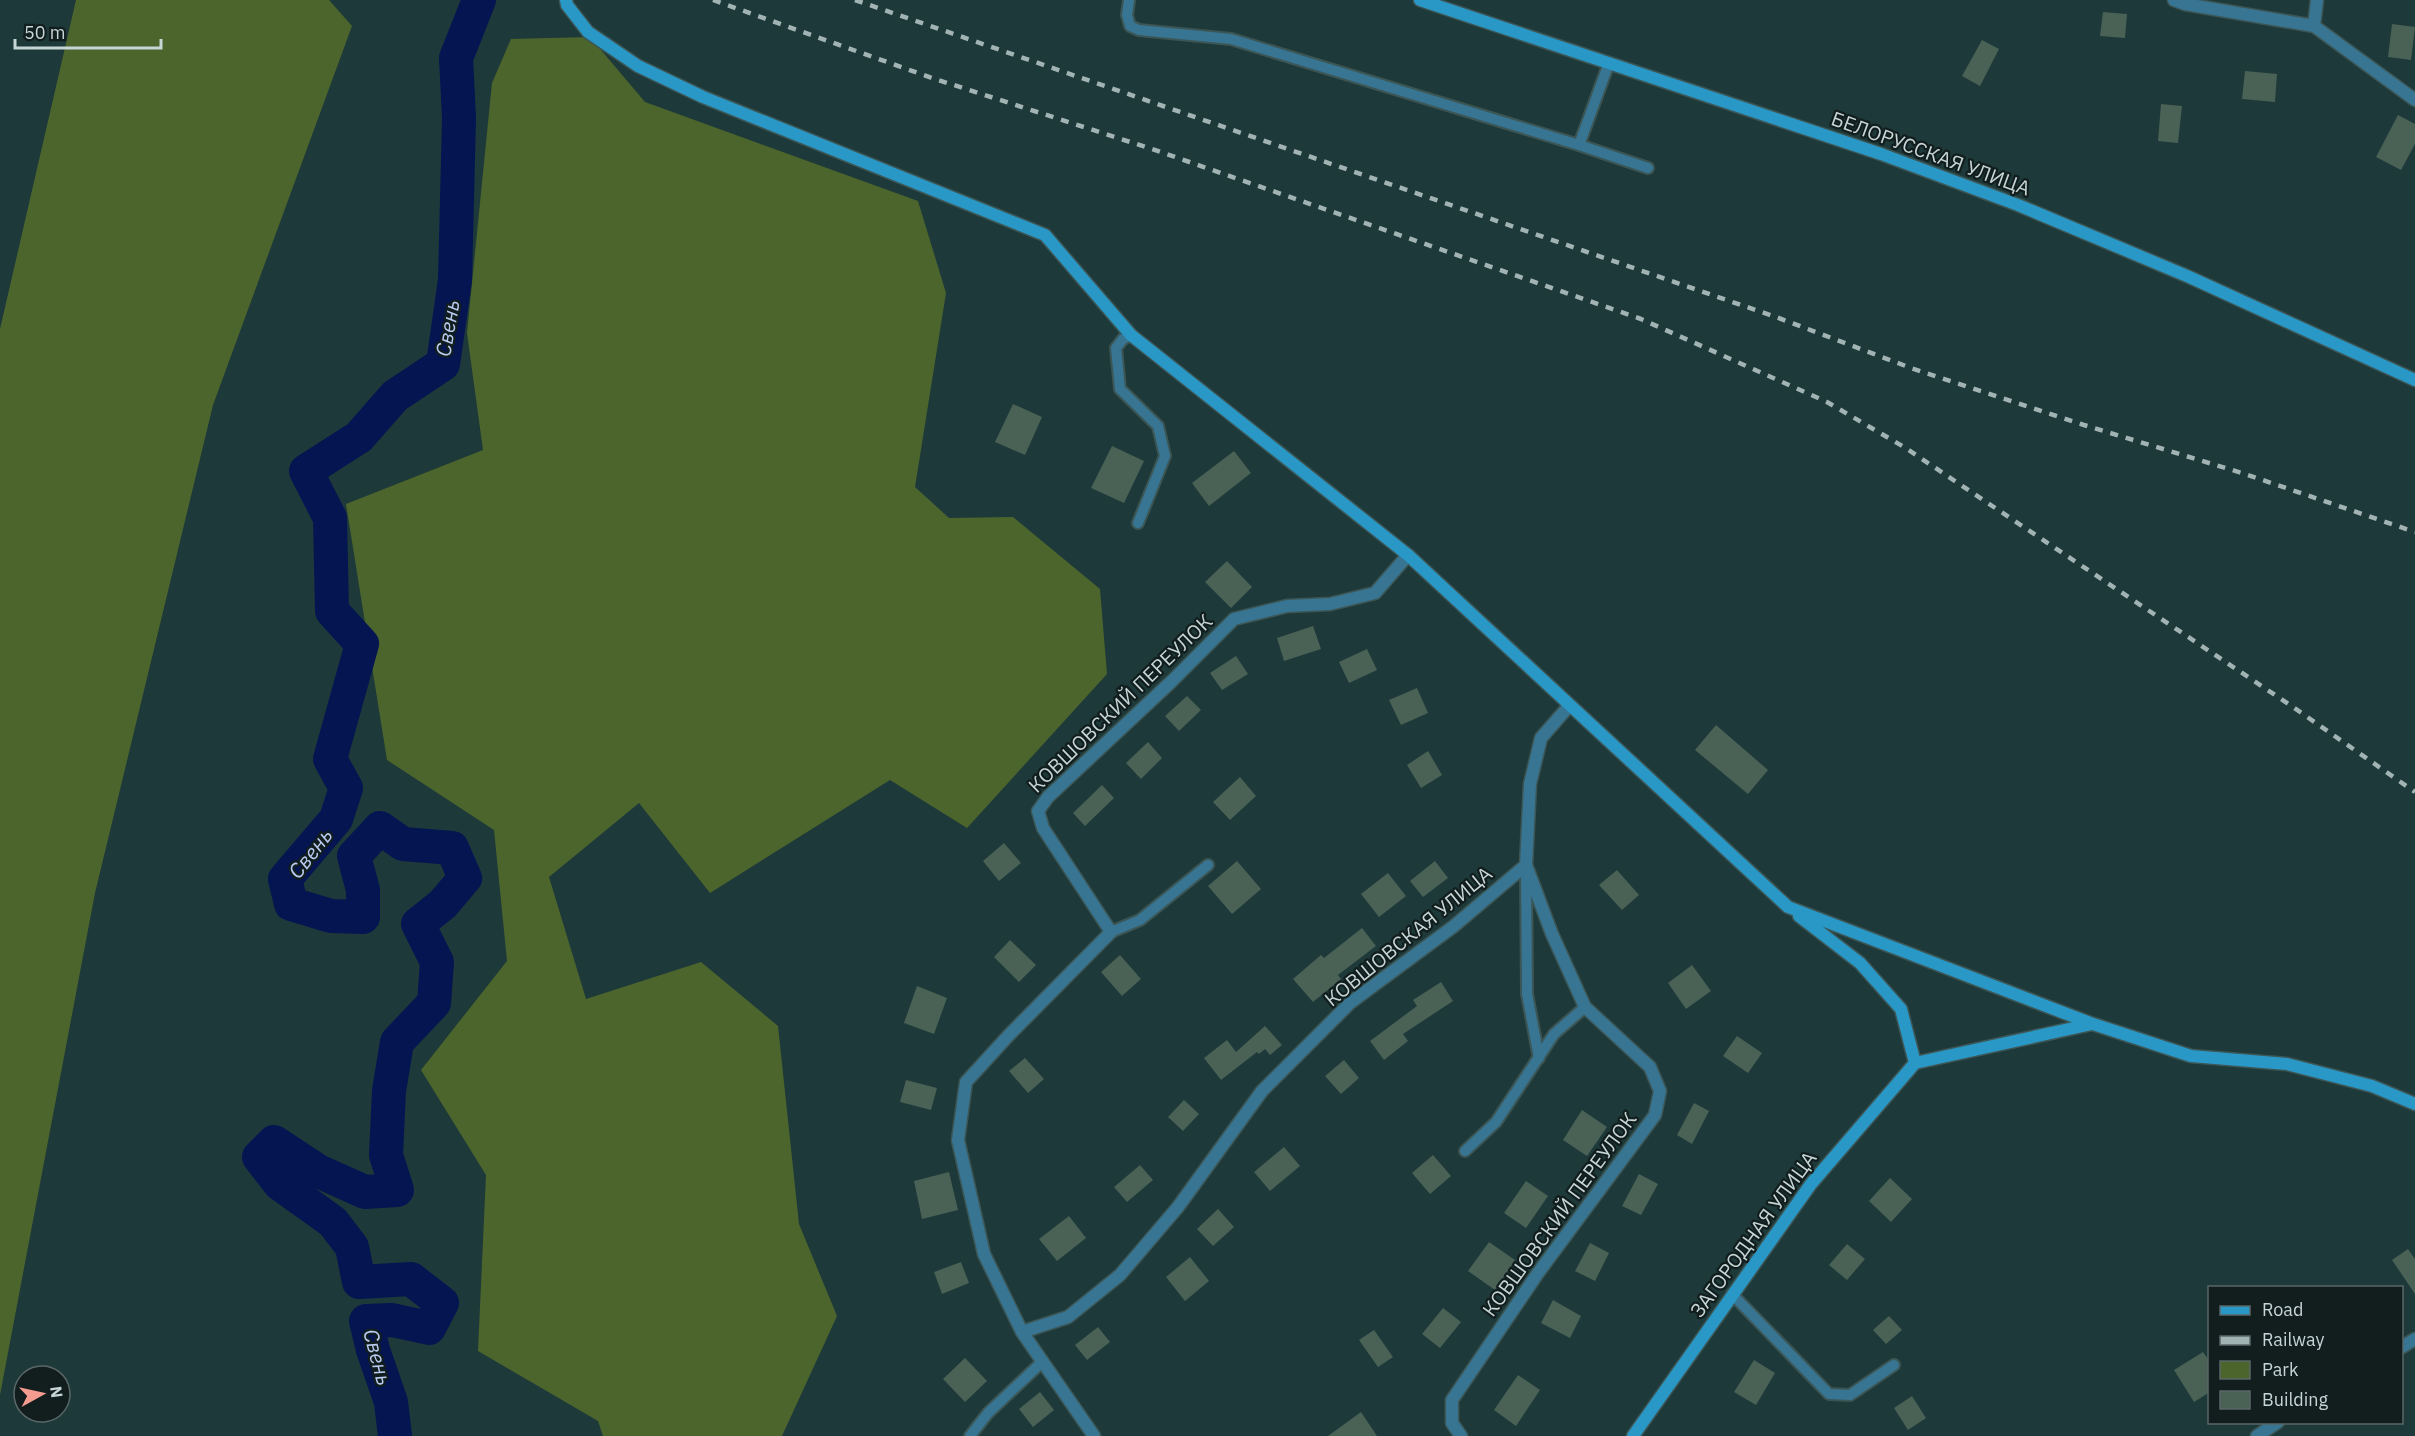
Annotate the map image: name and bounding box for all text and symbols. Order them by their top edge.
scale bar [15,12,160,50]
text: 50 m [24,21,66,44]
street label: БЕЛОРУССКАЯ УЛИЦА [1828,104,2034,202]
water label: Свень [428,298,466,358]
street label: КОВШОВСКИЙ ПЕРЕУЛОК [1022,608,1218,798]
water label: Свень [281,822,339,884]
street label: КОВШОВСКАЯ УЛИЦА [1319,860,1498,1012]
street label: КОВШОВСКИЙ ПЕРЕУЛОК [1476,1106,1642,1322]
street label: ЗАГОРОДНАЯ УЛИЦА [1684,1145,1822,1322]
legend [2208,1286,2403,1424]
text: Road [2262,1298,2303,1321]
water label: Свень [357,1326,399,1388]
text: Railway [2262,1328,2324,1351]
text: Park [2262,1358,2299,1381]
north arrow [12,1364,72,1424]
text: N [46,1385,68,1399]
text: Building [2262,1388,2329,1411]

